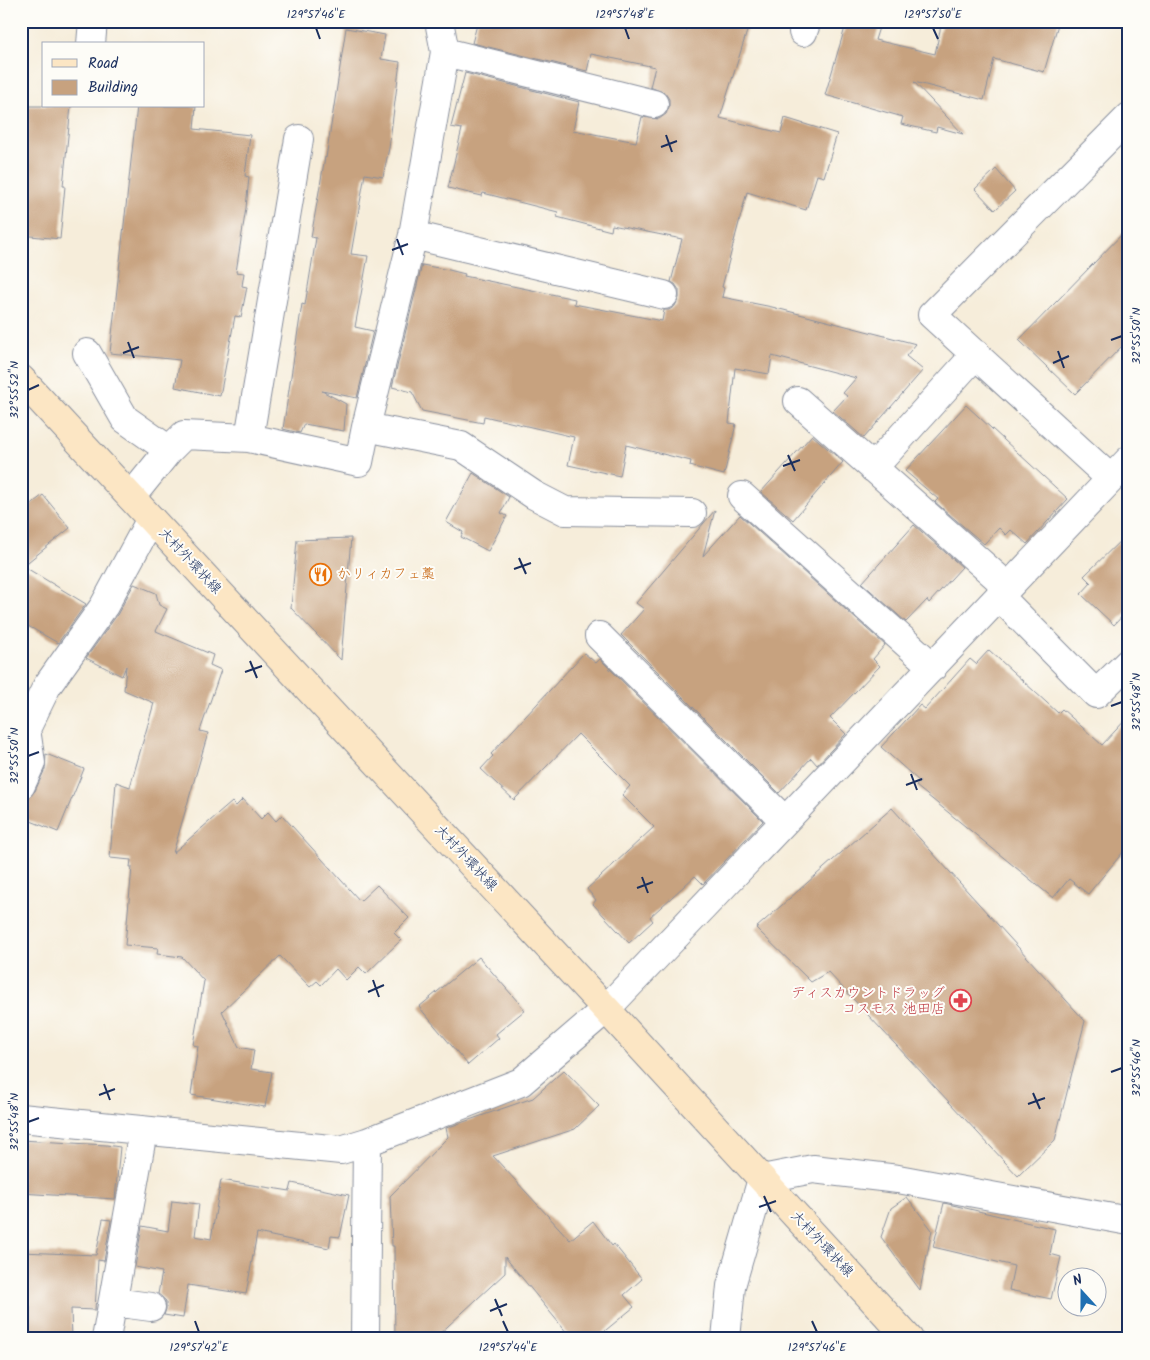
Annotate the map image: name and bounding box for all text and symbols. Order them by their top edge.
text: 129°57'46"E [287,5,346,24]
text: 129°57'48"E [595,5,656,24]
text: 129°57'50"E [904,5,963,24]
legend [42,42,205,108]
text: Road [88,52,119,76]
text: Building [88,76,138,100]
text: 32°55'50"N [1127,307,1146,365]
text: 32°55'52"N [5,361,24,419]
street label: 大村外環状線 [153,523,227,599]
restaurant icon: かリィカフェ藁 [309,562,333,586]
place label: かリィカフェ藁 [337,563,435,585]
text: 32°55'48"N [1127,673,1146,731]
text: 32°55'50"N [5,727,24,785]
street label: 大村外環状線 [429,820,503,896]
place label: ディスカウントドラッグ コスモス 池田店 [791,982,945,1020]
pharmacy icon: ディスカウントドラッグ コスモス 池田店 [949,989,973,1013]
text: 32°55'46"N [1127,1039,1146,1097]
text: 32°55'48"N [5,1093,24,1151]
street label: 大村外環状線 [785,1206,859,1282]
north arrow [1058,1268,1108,1318]
text: N [1070,1269,1086,1293]
text: 129°57'42"E [170,1338,229,1357]
text: 129°57'44"E [479,1338,538,1357]
text: 129°57'46"E [788,1338,847,1357]

